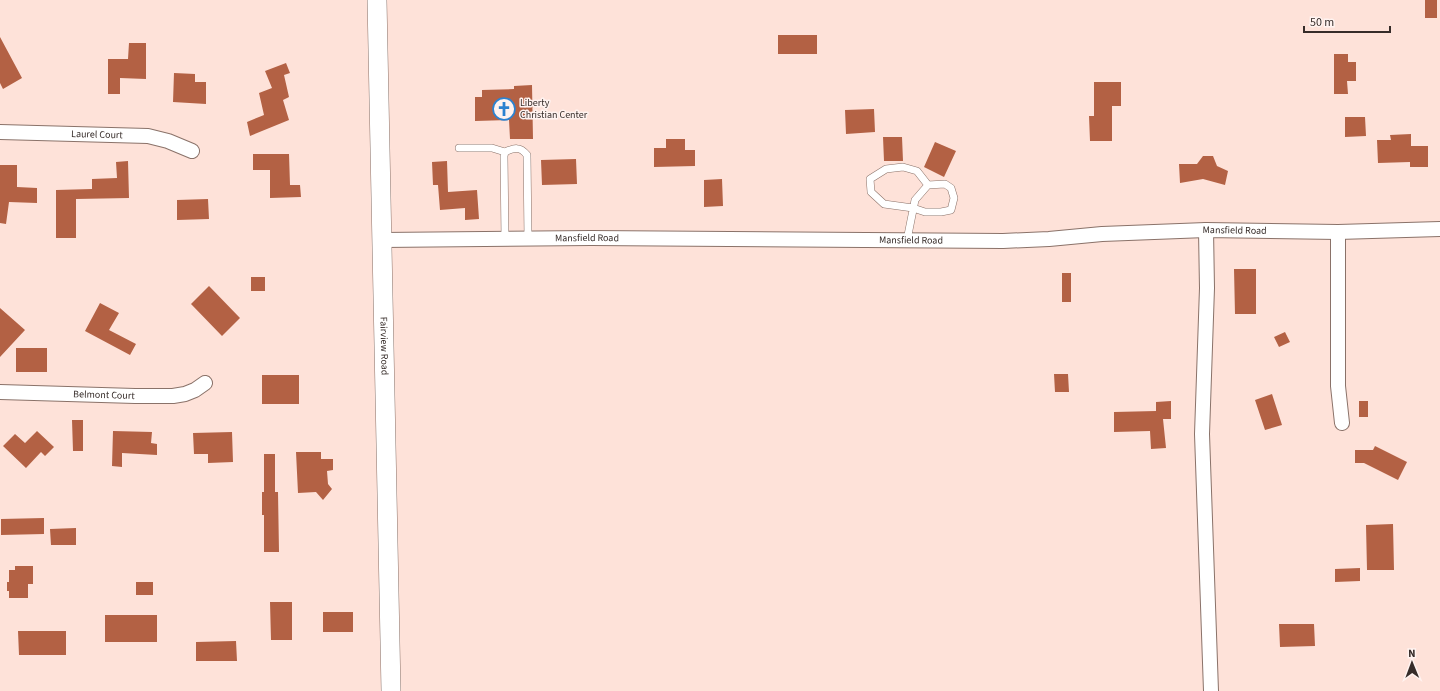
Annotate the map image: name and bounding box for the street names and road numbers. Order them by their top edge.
street label: Laurel Court [71,127,124,142]
street label: Mansfield Road [1203,223,1267,238]
street label: Mansfield Road [555,231,619,245]
street label: Mansfield Road [879,233,943,248]
street label: Fairview Road [376,316,392,375]
street label: Belmont Court [73,387,135,403]

